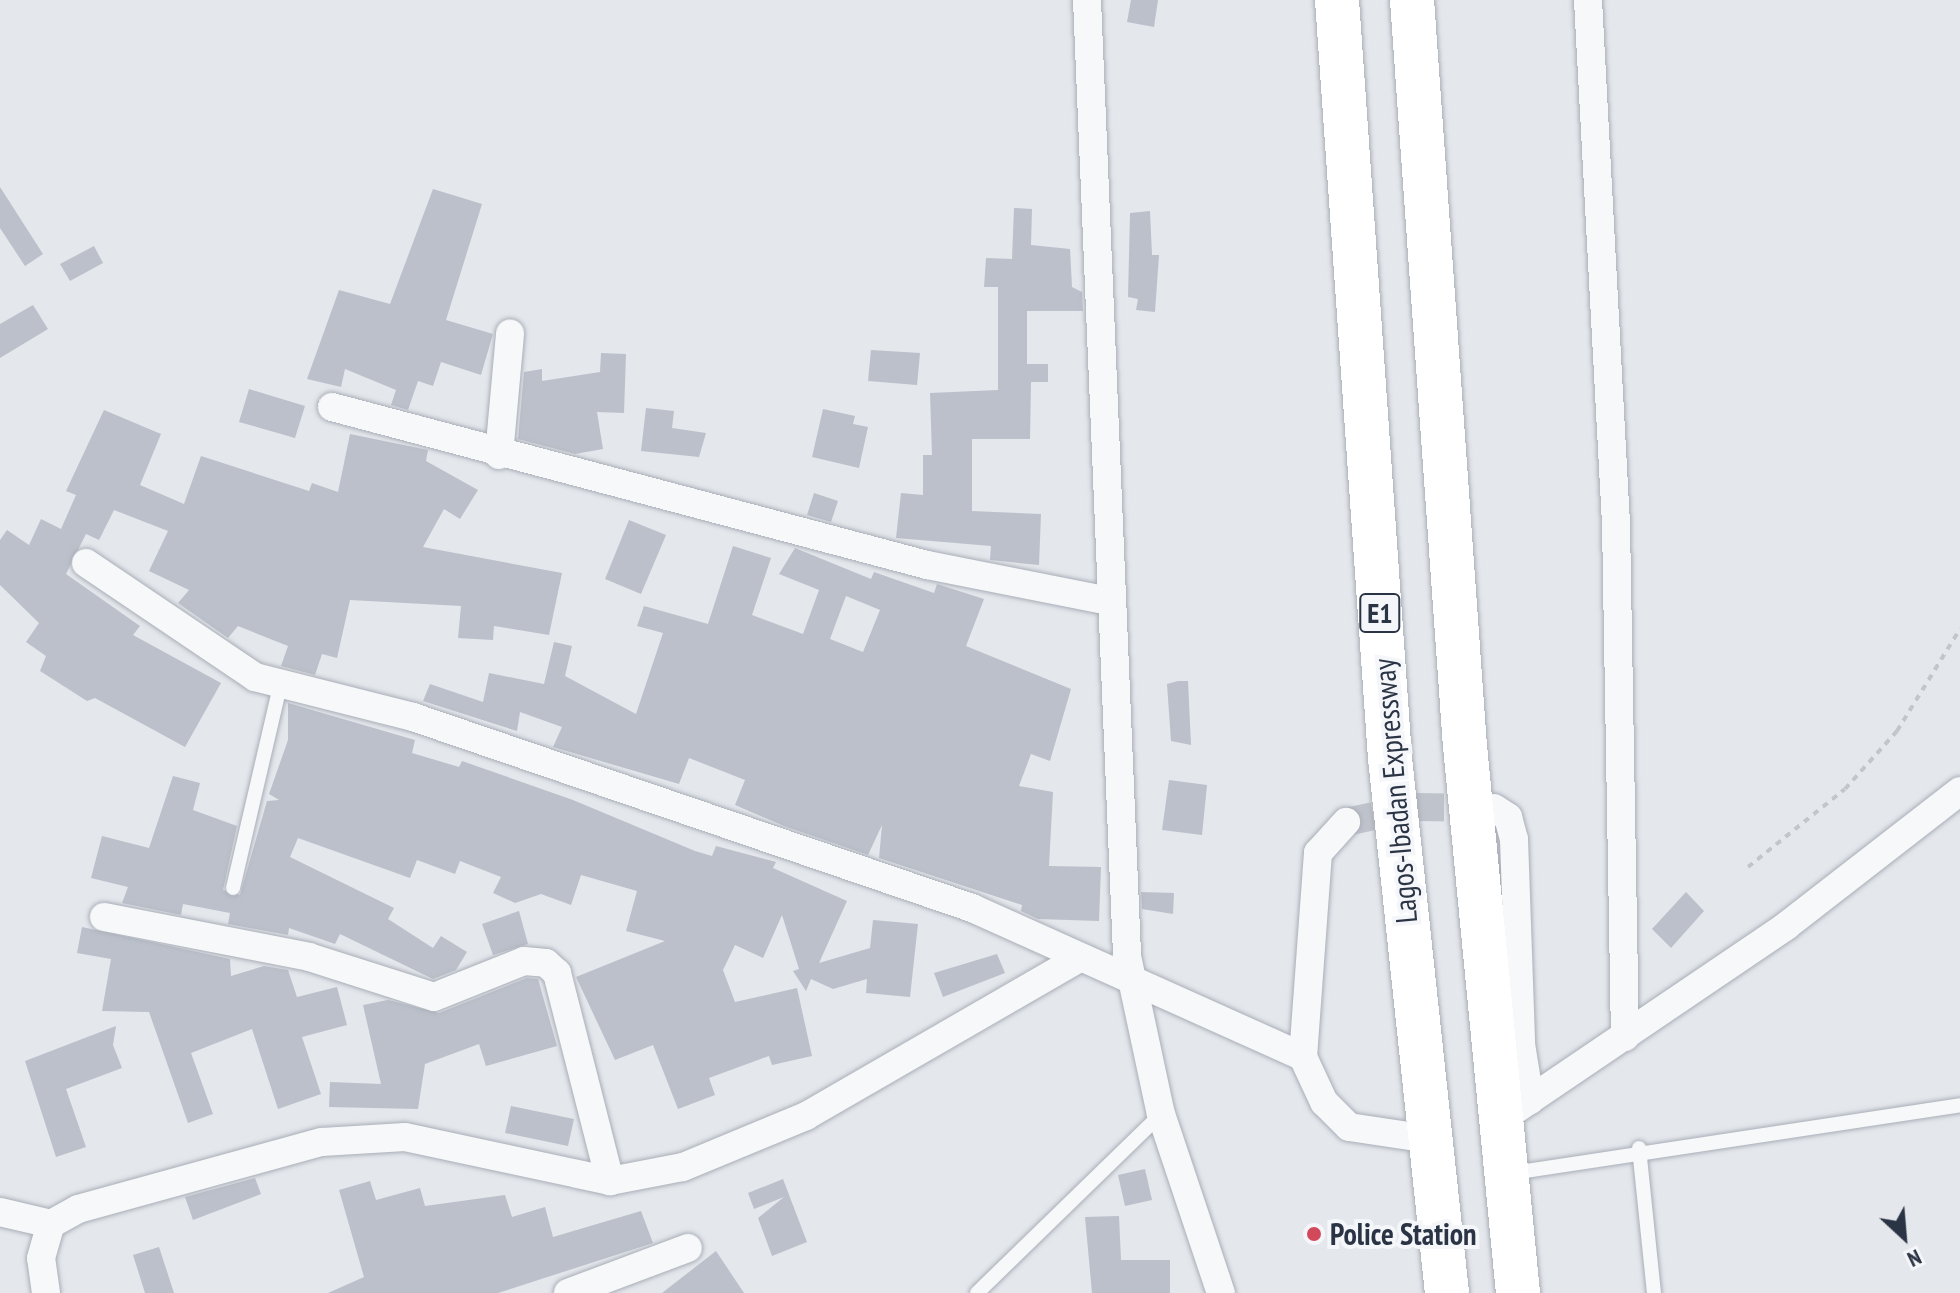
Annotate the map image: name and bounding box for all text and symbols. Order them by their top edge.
road number: E1 [1358,589,1402,637]
street label: Lagos-Ibadan Expressway [1365,657,1425,925]
north arrow [1864,1197,1944,1277]
place label: Police Station [1330,1216,1476,1252]
marker: Police Station [1305,1225,1323,1243]
text: N [1903,1243,1926,1274]

